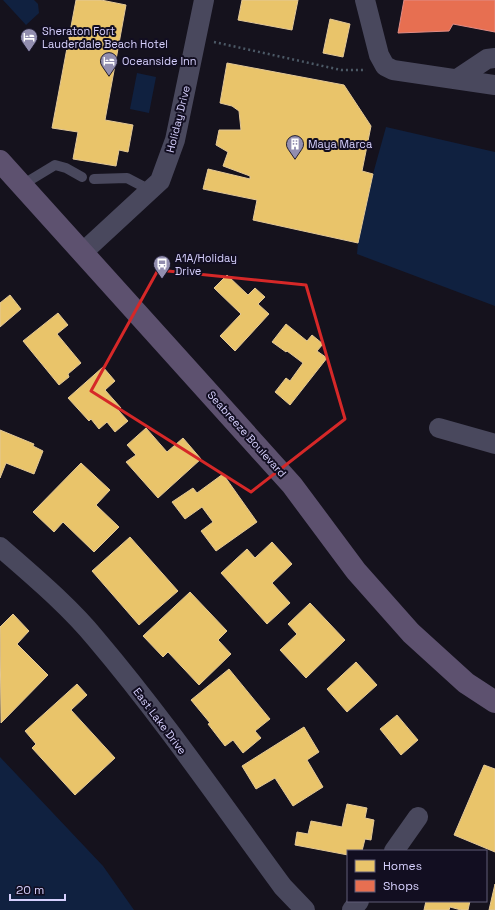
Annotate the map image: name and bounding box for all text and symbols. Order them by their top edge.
place label: Sheraton Fort Lauderdale Beach Hotel [42,24,168,51]
hotel icon: Sheraton Fort Lauderdale Beach Hotel [19,27,39,52]
hotel icon: Oceanside Inn [99,51,119,76]
place label: Oceanside Inn [122,54,197,68]
street label: Holiday Drive [163,84,193,154]
building icon: Maya Marca [285,134,305,159]
place label: Maya Marca [308,137,373,151]
place label: A1A/Holiday Drive [175,251,237,278]
bus stop icon: A1A/Holiday Drive [152,254,172,279]
street label: Seabreeze Boulevard [205,388,289,480]
street label: East Lake Drive [130,685,190,757]
legend [347,850,487,902]
text: Homes [383,858,422,874]
scale bar [10,876,65,902]
text: Shops [383,878,419,894]
text: 20 m [16,882,44,898]

